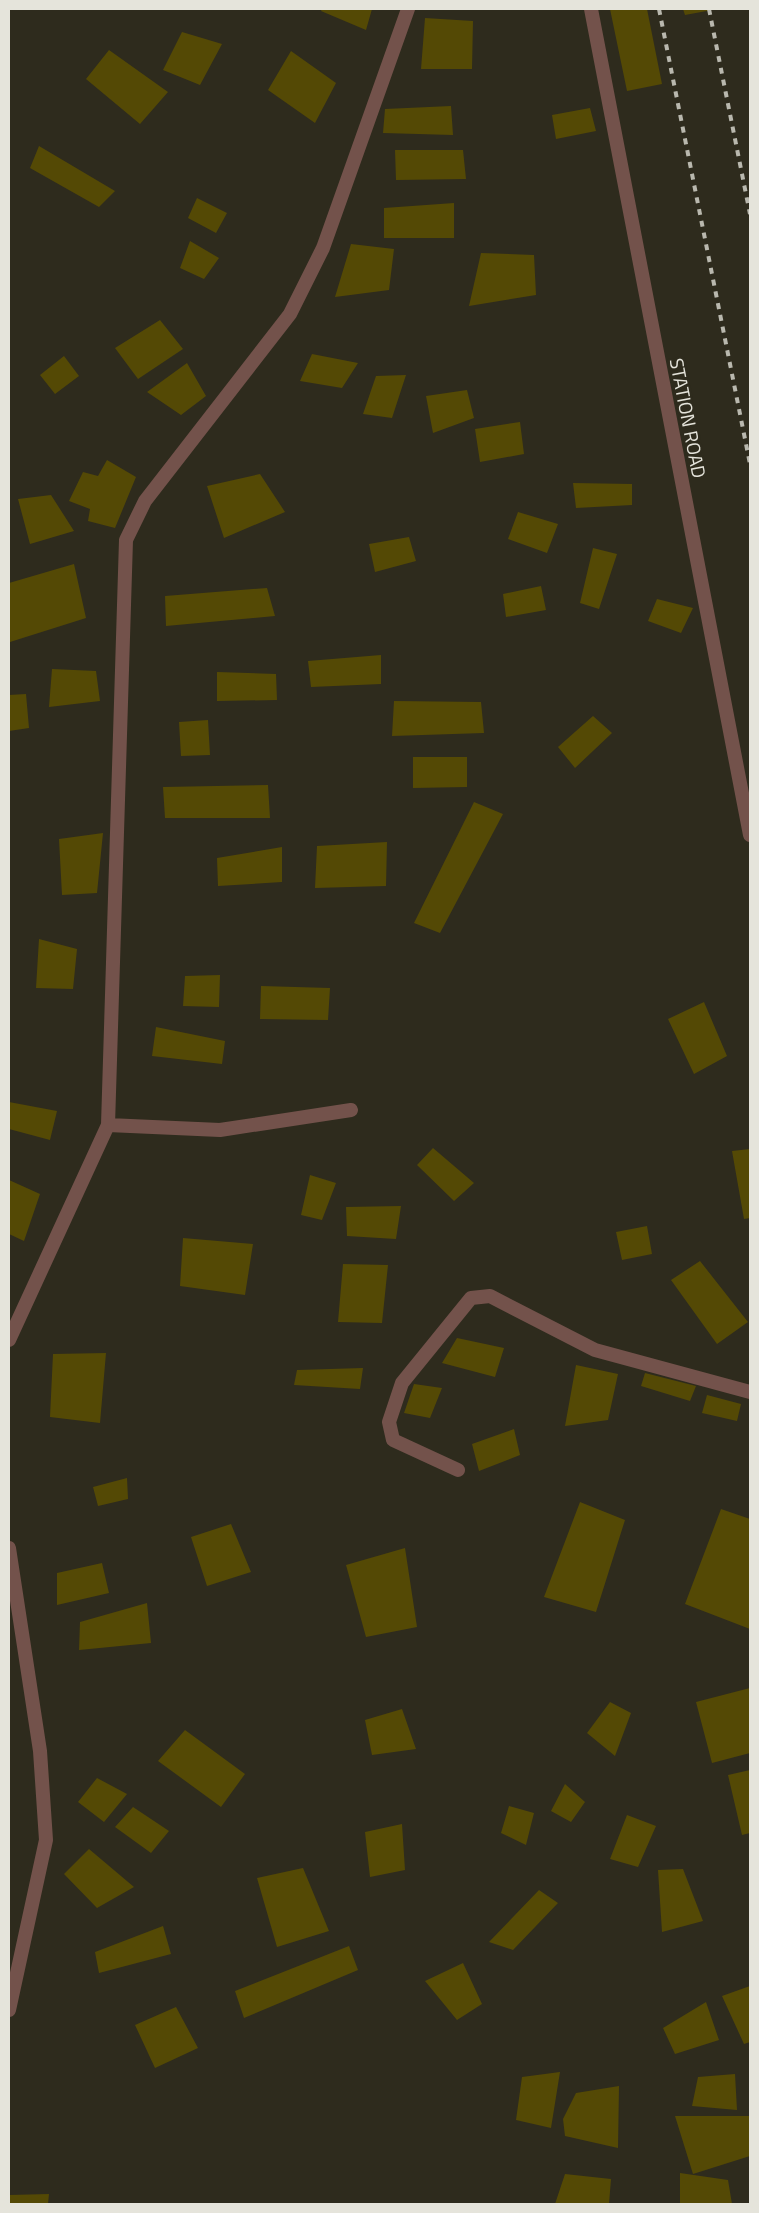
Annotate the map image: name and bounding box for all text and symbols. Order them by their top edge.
street label: STATION ROAD [663,355,714,480]

